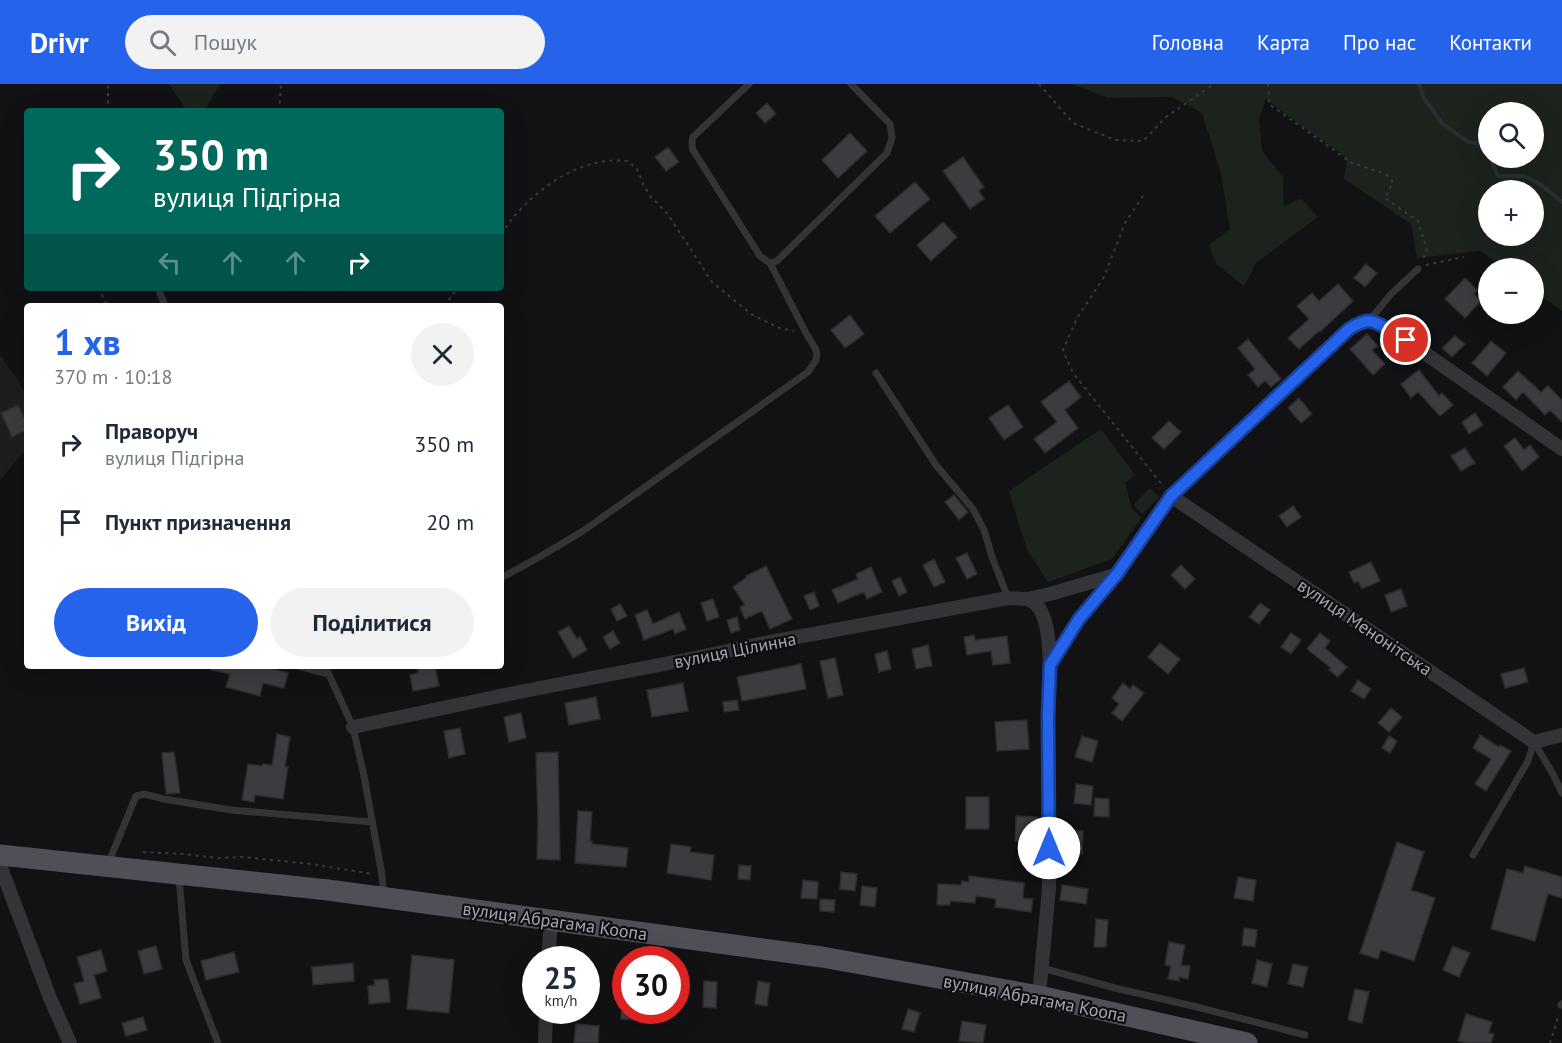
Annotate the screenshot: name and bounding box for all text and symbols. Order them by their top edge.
search box [125,15,545,69]
text: Drivr [30,24,89,61]
icon: search [146,26,179,59]
text: Пошук [194,28,257,56]
text: Головна [1152,29,1224,56]
text: Карта [1257,29,1310,56]
text: Про нас [1343,29,1416,56]
text: Контакти [1449,29,1532,56]
map controls [1478,102,1544,324]
button: search [1478,102,1544,168]
text: 350 m [153,127,269,182]
icon: right [54,132,132,210]
text: вулиця Підгірна [153,180,341,214]
button: + [1478,180,1544,246]
icon: left [153,246,186,279]
icon: ahead [216,246,249,279]
icon: ahead [279,246,312,279]
icon: right [342,246,375,279]
button: − [1478,258,1544,324]
pin [1380,314,1431,365]
text: 1 хв [54,318,121,365]
button: close [411,323,474,386]
icon: arrive [1389,323,1422,356]
text: 370 m · 10:18 [54,364,172,390]
text: Праворуч [105,417,198,445]
icon: right [54,428,87,461]
text: 350 m [414,430,474,458]
text: вулиця Підгірна [105,445,244,471]
icon: arrive [54,506,87,539]
text: Пункт призначення [105,508,291,536]
text: 20 m [426,508,474,536]
street label: вулиця Менонітська [1293,573,1437,681]
button: Вихід [54,588,258,657]
button: Поділитися [270,588,474,657]
street label: вулиця Цілинна [672,627,798,673]
position arrow [1017,816,1081,880]
street label: вулиця Абрагама Коопа [461,897,649,945]
speed limit sign: 30 [612,946,690,1024]
text: 25 [544,958,578,997]
street label: вулиця Абрагама Коопа [941,969,1129,1027]
text: km/h [545,991,577,1010]

